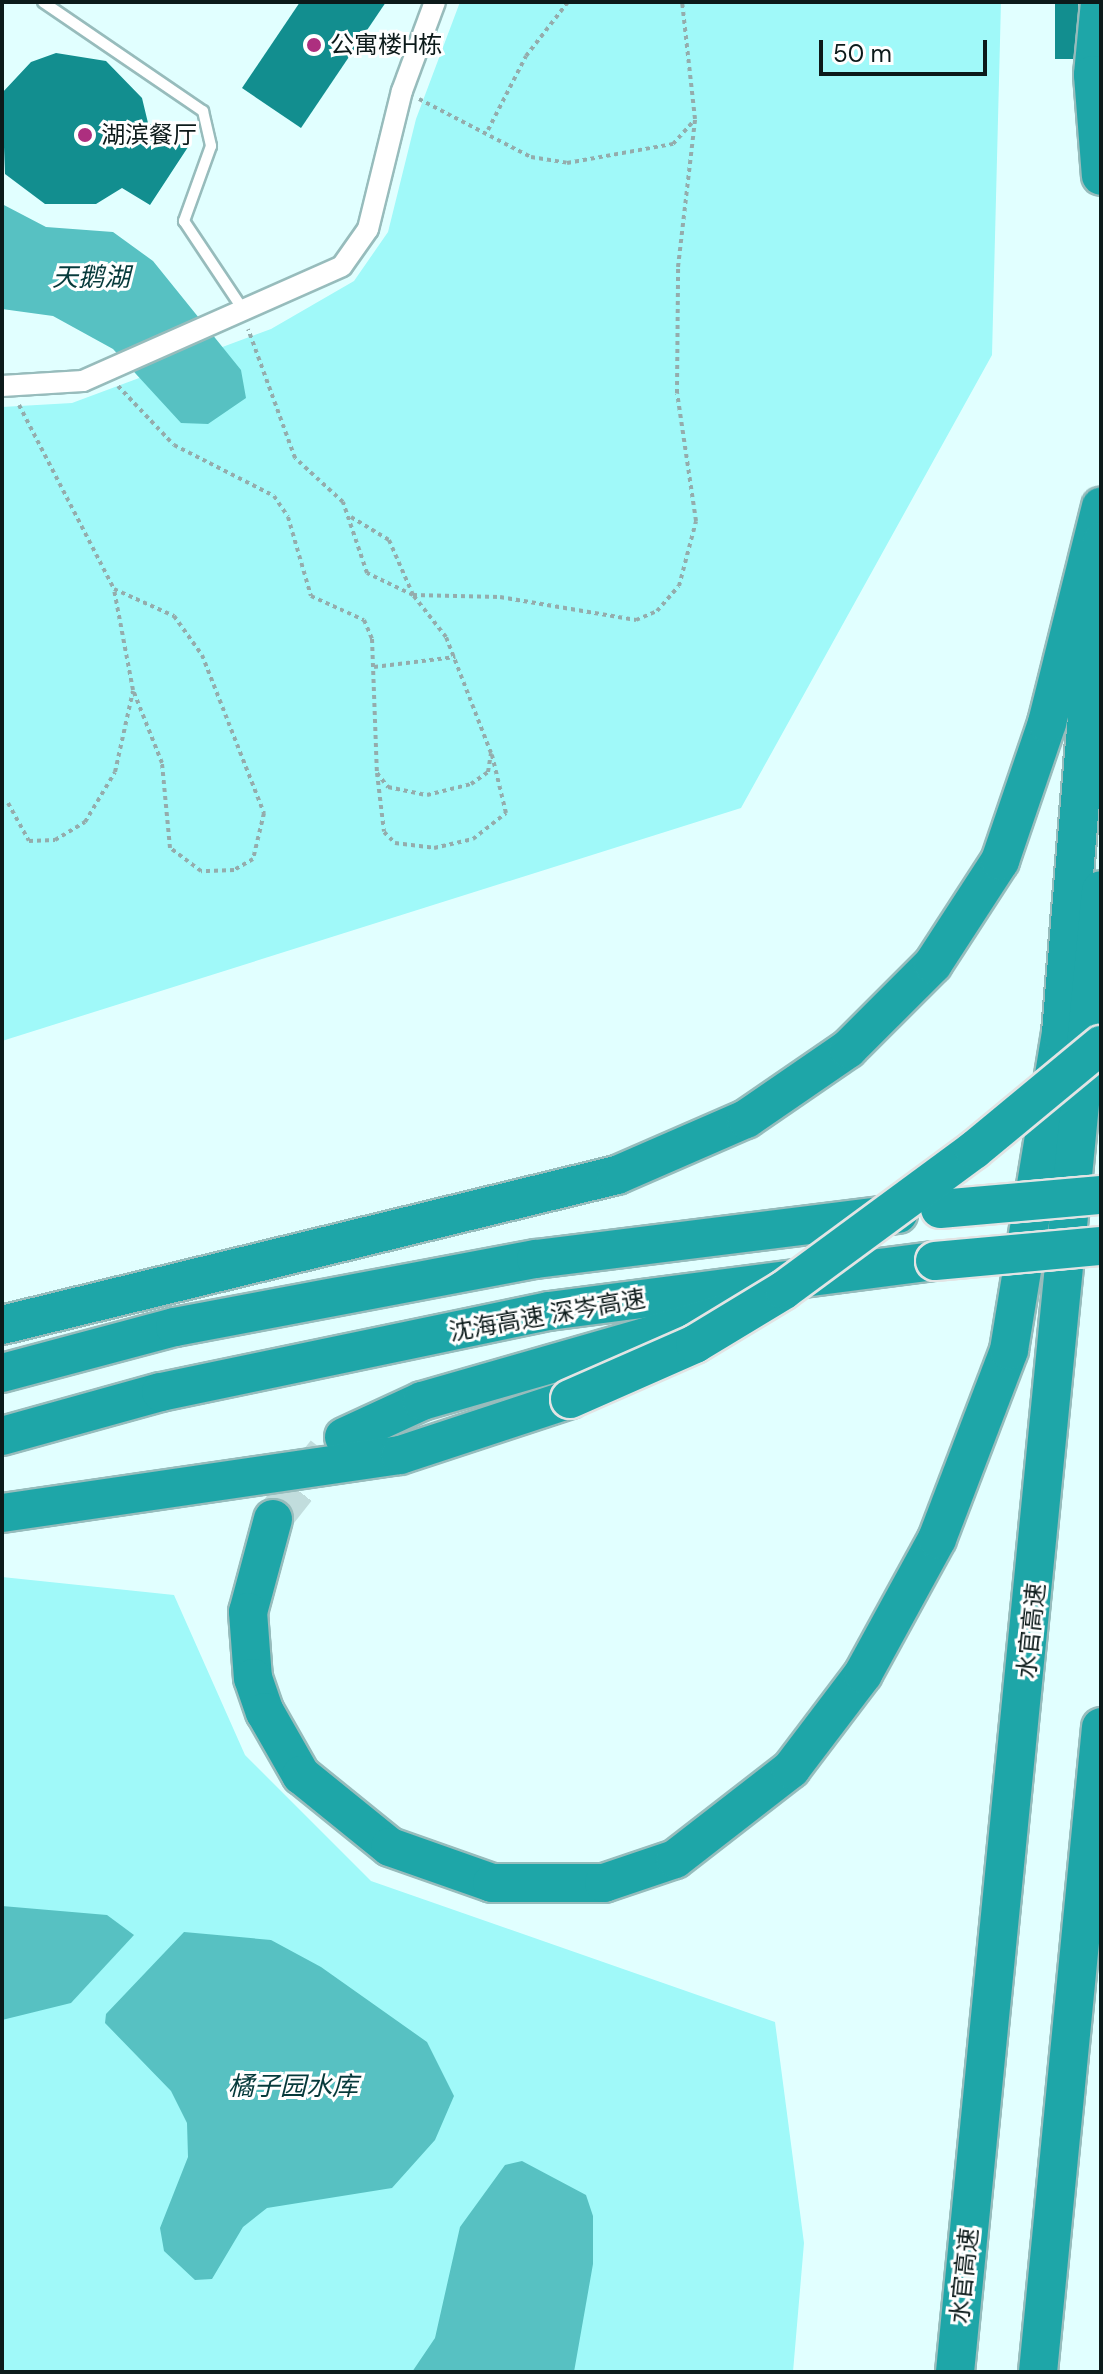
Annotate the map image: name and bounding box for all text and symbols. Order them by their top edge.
scale bar [823,24,991,74]
place label: 公寓楼H栋 [330,31,442,59]
marker: 公寓楼H栋 [305,36,323,54]
text: 50 m [833,38,892,69]
place label: 湖滨餐厅 [101,121,197,149]
marker: 湖滨餐厅 [76,126,94,144]
water label: 天鹅湖 [52,262,130,294]
street label: 沈海高速 深岑高速 [447,1284,647,1346]
street label: 水官高速 [1012,1582,1050,1680]
water label: 橘子园水库 [228,2071,358,2103]
street label: 水官高速 [945,2227,983,2325]

